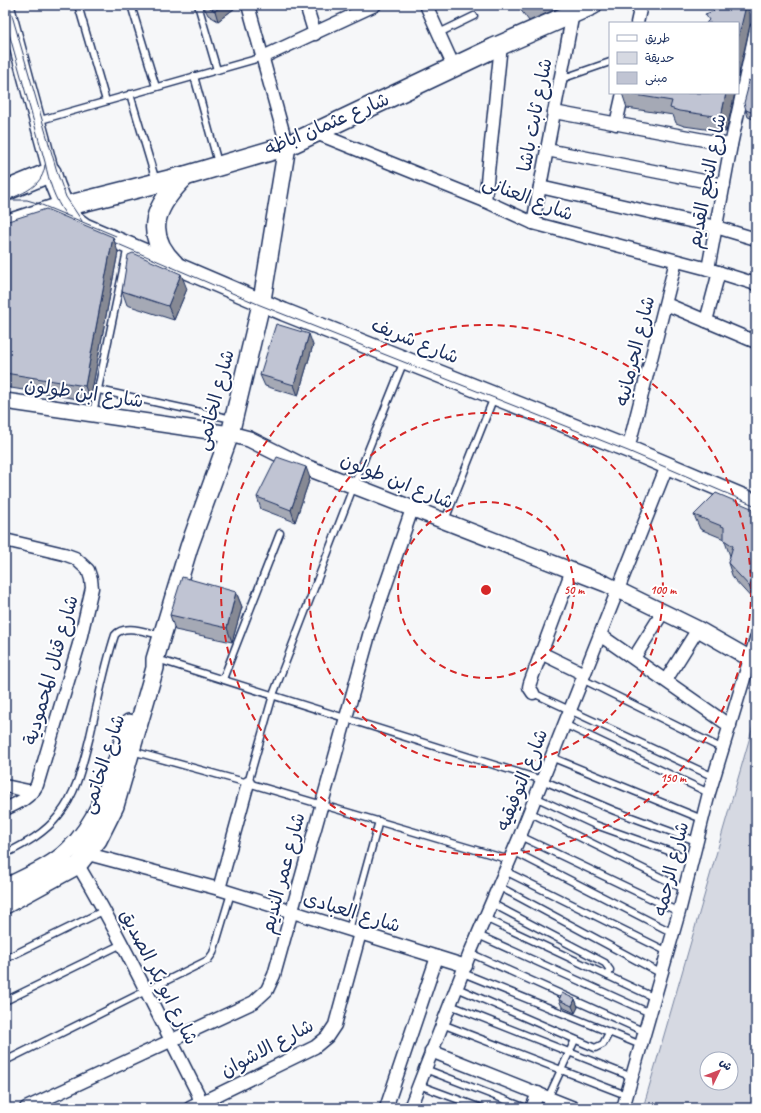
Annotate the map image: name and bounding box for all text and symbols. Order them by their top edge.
legend [609,22,739,94]
text: طريق [645,30,670,46]
text: حديقة [645,50,674,66]
street label: شارع ثابت باشا [512,56,559,174]
text: مبنى [645,70,668,86]
street label: شارع عثمان اباظه [261,87,393,162]
street label: شارع النجع القديم [682,112,734,251]
street label: شارع العنانى [479,170,577,227]
street label: شارع الجرمانيه [610,293,661,409]
street label: شارع شريف [367,313,462,370]
street label: شارع الخاتمى [190,347,241,453]
street label: شارع ابن طولون [23,373,145,414]
street label: شارع ابن طولون [337,447,457,516]
text: 50 m [564,582,585,598]
text: 100 m [650,582,677,598]
centre of rings [479,583,493,597]
street label: شارع قنال المحمودية [18,592,85,748]
street label: شارع الخاتمى [76,711,131,817]
street label: شارع التوفيقيه [491,725,554,835]
text: 150 m [660,770,687,786]
street label: شارع عمر النديم [255,810,313,937]
street label: شارع الرحمه [648,819,695,919]
street label: شارع العبادى [300,886,403,939]
street label: شارع ابو بكر الصديق [114,905,204,1049]
street label: شارع الاشوان [216,1013,318,1083]
north arrow [699,1051,739,1091]
text: ش [717,1055,736,1073]

